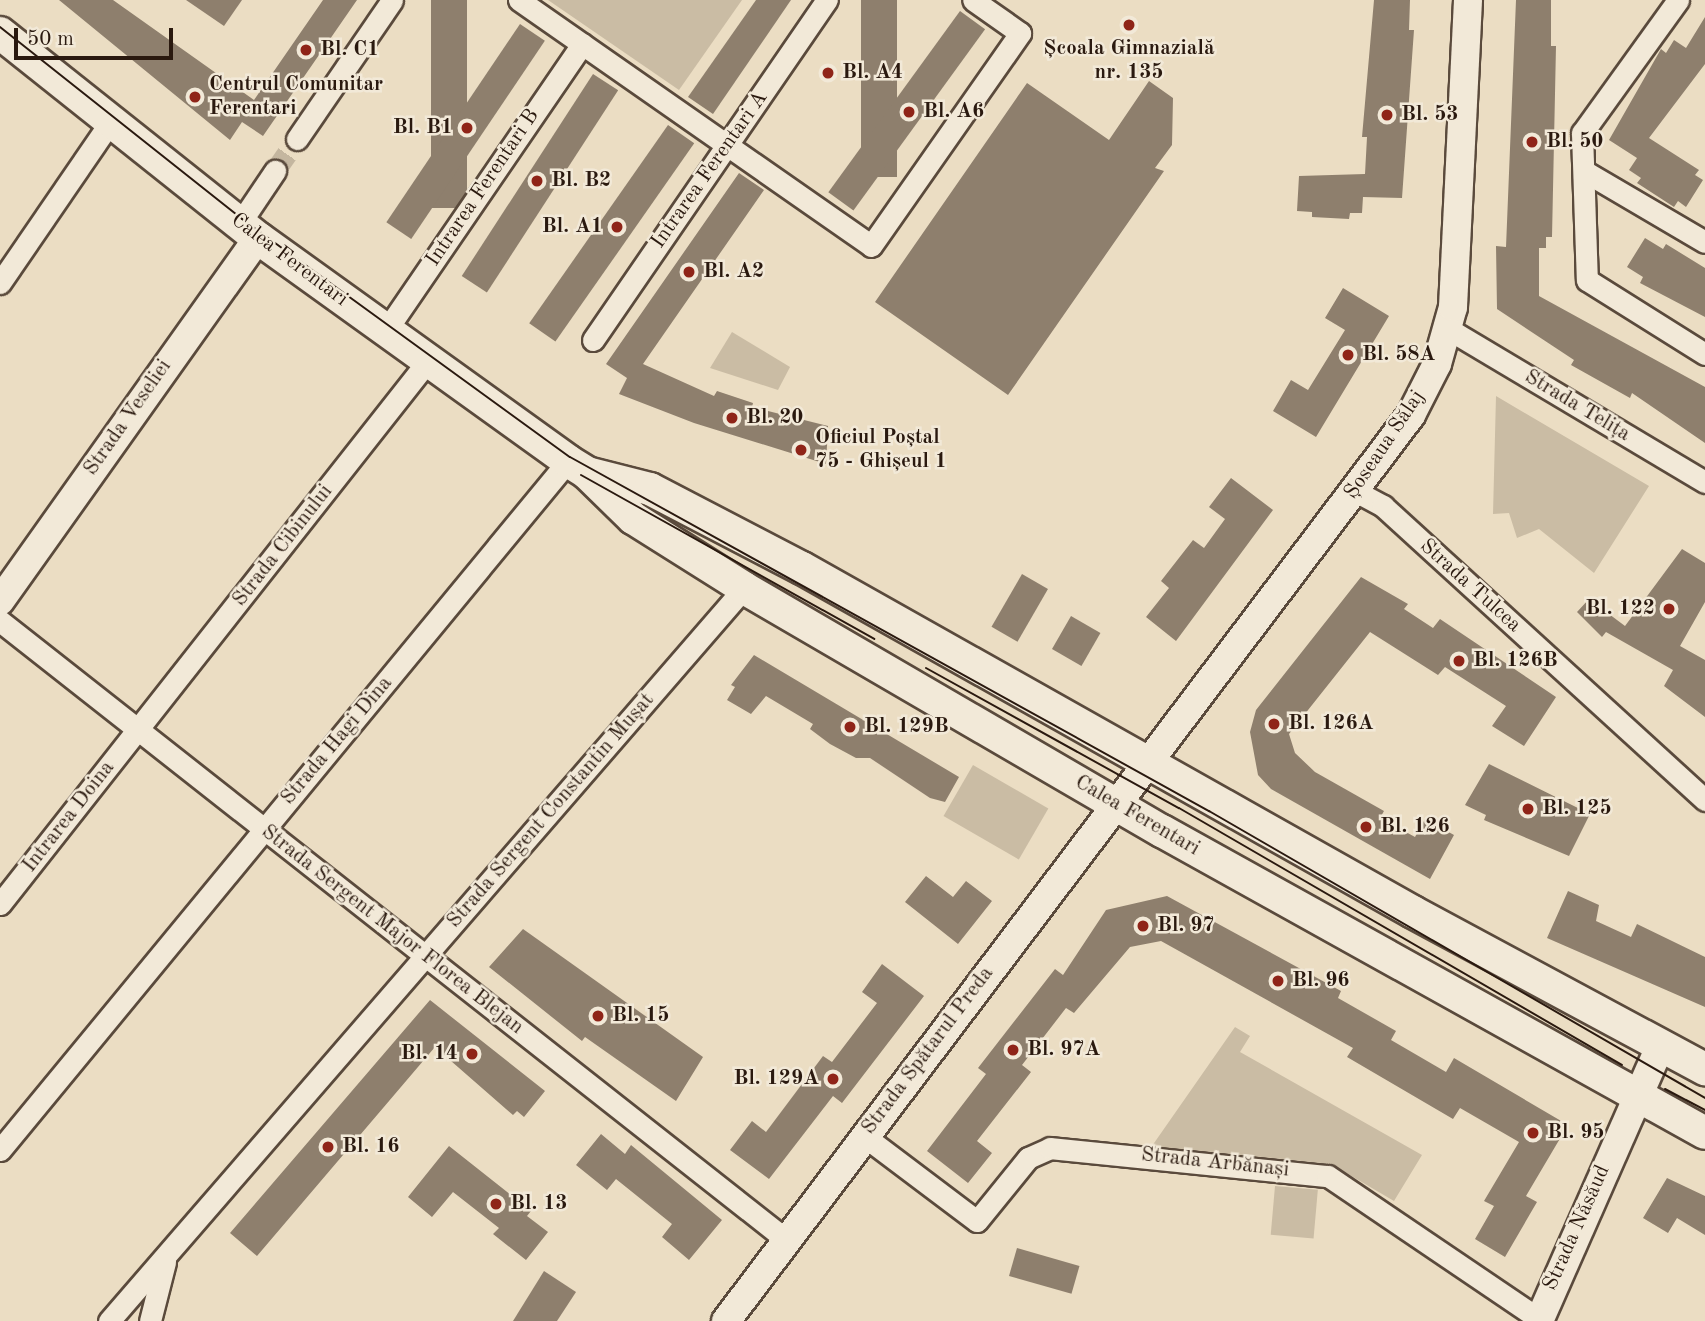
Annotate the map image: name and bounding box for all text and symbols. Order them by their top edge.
scale bar [18,14,177,58]
marker: Școala Gimnazială nr. 135 [1121,17,1137,33]
text: 50 m [27,29,74,50]
place label: Școala Gimnazială nr. 135 [1043,36,1215,86]
place label: Bl. C1 [320,37,379,63]
marker: Bl. C1 [298,42,314,58]
place label: Bl. A4 [842,60,903,86]
marker: Bl. A4 [820,65,836,81]
place label: Centrul Comunitar Ferentari [209,72,383,122]
street label: Intrarea Ferentari A [646,86,774,254]
marker: Centrul Comunitar Ferentari [187,89,203,105]
place label: Bl. A6 [923,99,984,125]
place label: Bl. 53 [1401,102,1458,128]
street label: Intrarea Ferentari B [421,104,545,272]
marker: Bl. A6 [901,104,917,120]
marker: Bl. 53 [1379,107,1395,123]
place label: Bl. B1 [393,115,453,141]
marker: Bl. B1 [459,120,475,136]
place label: Bl. 50 [1546,129,1603,155]
marker: Bl. 50 [1524,134,1540,150]
place label: Bl. B2 [551,168,611,194]
marker: Bl. B2 [529,173,545,189]
street label: Calea Ferentari [226,208,352,312]
place label: Bl. A1 [542,214,603,240]
marker: Bl. A1 [609,219,625,235]
place label: Bl. A2 [703,259,764,285]
marker: Bl. A2 [681,264,697,280]
place label: Bl. 58A [1362,342,1435,368]
marker: Bl. 58A [1340,347,1356,363]
street label: Strada Veseliei [79,355,177,481]
street label: Strada Telița [1520,365,1634,447]
street label: Șoseaua Sălaj [1339,386,1431,504]
place label: Bl. 20 [746,405,803,431]
marker: Bl. 20 [724,410,740,426]
place label: Oficiul Poștal 75 - Ghișeul 1 [815,425,947,475]
marker: Oficiul Poștal 75 - Ghișeul 1 [793,442,809,458]
street label: Strada Cibinului [228,480,338,612]
street label: Strada Tulcea [1414,534,1526,638]
place label: Bl. 122 [1585,596,1655,622]
marker: Bl. 122 [1661,601,1677,617]
place label: Bl. 126B [1473,648,1558,674]
marker: Bl. 126B [1451,653,1467,669]
street label: Strada Hagi Dina [276,672,398,810]
street label: Strada Sergent Constantin Mușat [442,688,660,934]
place label: Bl. 126A [1288,711,1374,737]
place label: Bl. 129B [864,714,949,740]
marker: Bl. 126A [1266,716,1282,732]
marker: Bl. 129B [842,719,858,735]
street label: Intrarea Doina [18,756,120,878]
street label: Calea Ferentari [1070,770,1204,862]
place label: Bl. 125 [1542,796,1612,822]
marker: Bl. 125 [1520,801,1536,817]
place label: Bl. 126 [1380,814,1450,840]
marker: Bl. 126 [1358,819,1374,835]
street label: Strada Sergent Major Florea Blejan [256,820,528,1040]
place label: Bl. 97 [1157,913,1214,939]
marker: Bl. 97 [1135,918,1151,934]
street label: Strada Spătarul Preda [857,962,999,1140]
place label: Bl. 96 [1292,968,1349,994]
marker: Bl. 96 [1270,973,1286,989]
place label: Bl. 15 [612,1003,669,1029]
marker: Bl. 15 [590,1008,606,1024]
place label: Bl. 97A [1027,1037,1100,1063]
place label: Bl. 14 [401,1041,458,1067]
marker: Bl. 97A [1005,1042,1021,1058]
marker: Bl. 14 [464,1046,480,1062]
place label: Bl. 129A [733,1066,819,1092]
marker: Bl. 129A [825,1071,841,1087]
place label: Bl. 95 [1547,1120,1604,1146]
marker: Bl. 95 [1525,1125,1541,1141]
place label: Bl. 16 [342,1134,399,1160]
marker: Bl. 16 [320,1139,336,1155]
street label: Strada Arbănași [1140,1143,1290,1183]
street label: Strada Năsăud [1538,1161,1616,1295]
place label: Bl. 13 [510,1191,567,1217]
marker: Bl. 13 [488,1196,504,1212]

